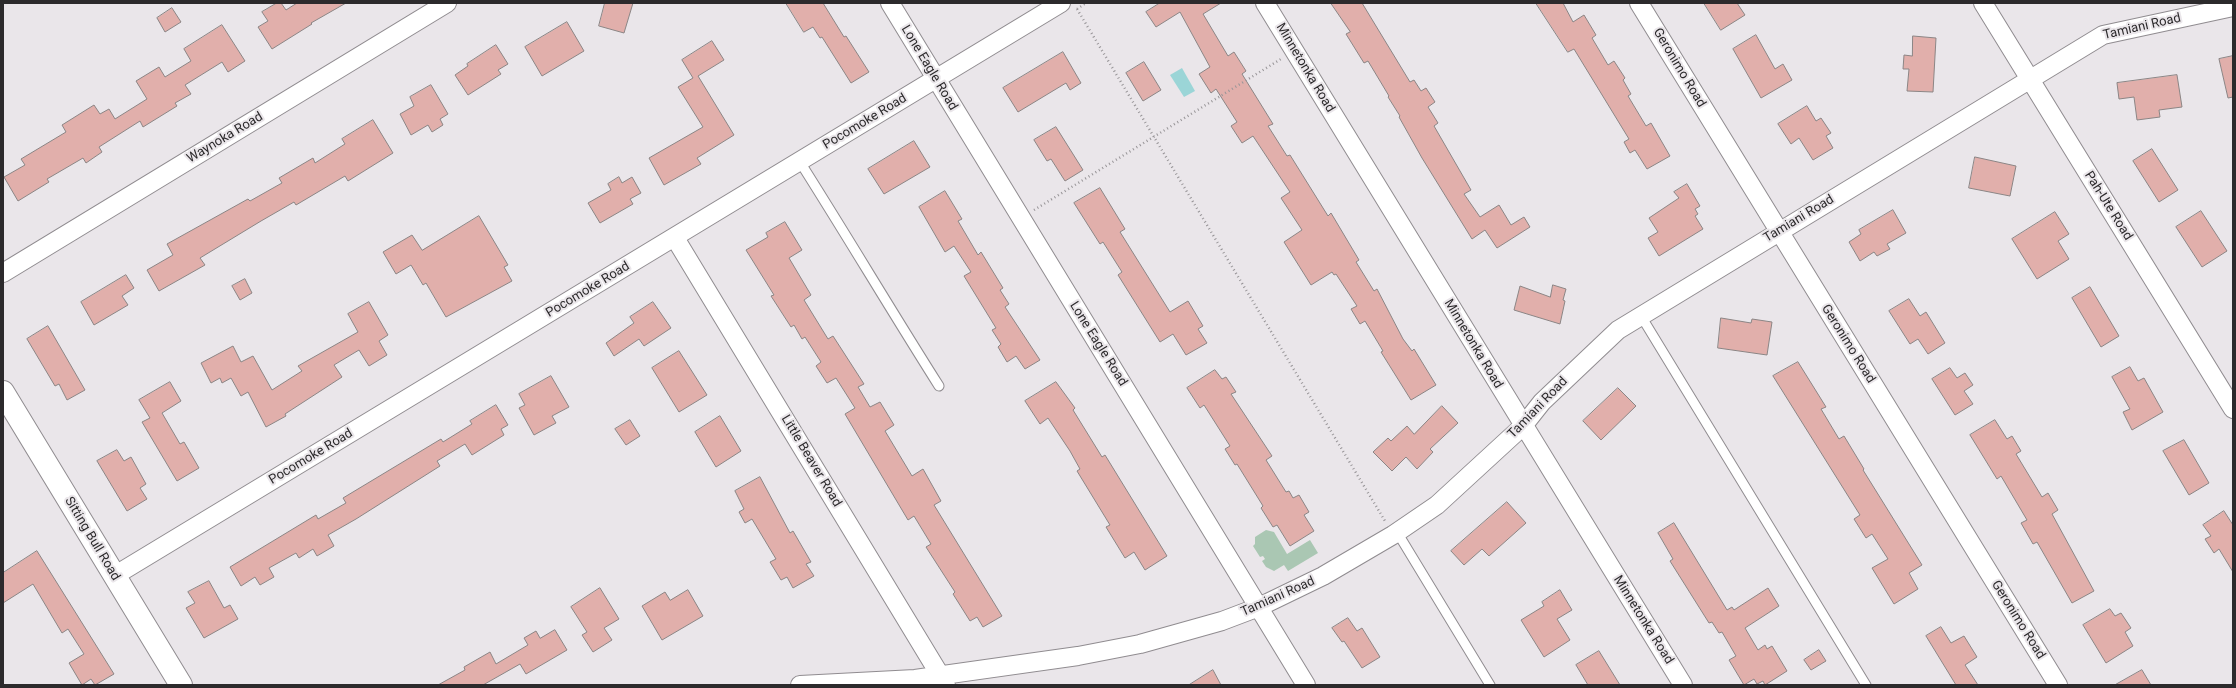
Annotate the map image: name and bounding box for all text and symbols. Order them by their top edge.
street label: Tamiani Road [2102,10,2182,44]
street label: Minnetonka Road [1272,21,1338,115]
street label: Lone Eagle Road [897,23,961,113]
street label: Geronimo Road [1649,26,1709,110]
street label: Pocomoke Road [820,91,910,153]
street label: Waynoka Road [184,109,266,167]
street label: Pah-Ute Road [2081,169,2135,243]
street label: Tamiani Road [1761,192,1837,246]
street label: Pocomoke Road [543,259,633,321]
street label: Minnetonka Road [1440,297,1506,391]
street label: Lone Eagle Road [1066,299,1130,389]
street label: Geronimo Road [1818,302,1878,386]
street label: Tamiani Road [1505,374,1571,442]
street label: Little Beaver Road [777,412,845,510]
street label: Pocomoke Road [266,426,356,488]
street label: Sitting Bull Road [61,494,123,584]
street label: Minnetonka Road [1610,573,1676,667]
street label: Tamiani Road [1239,574,1317,620]
street label: Geronimo Road [1988,578,2048,662]

